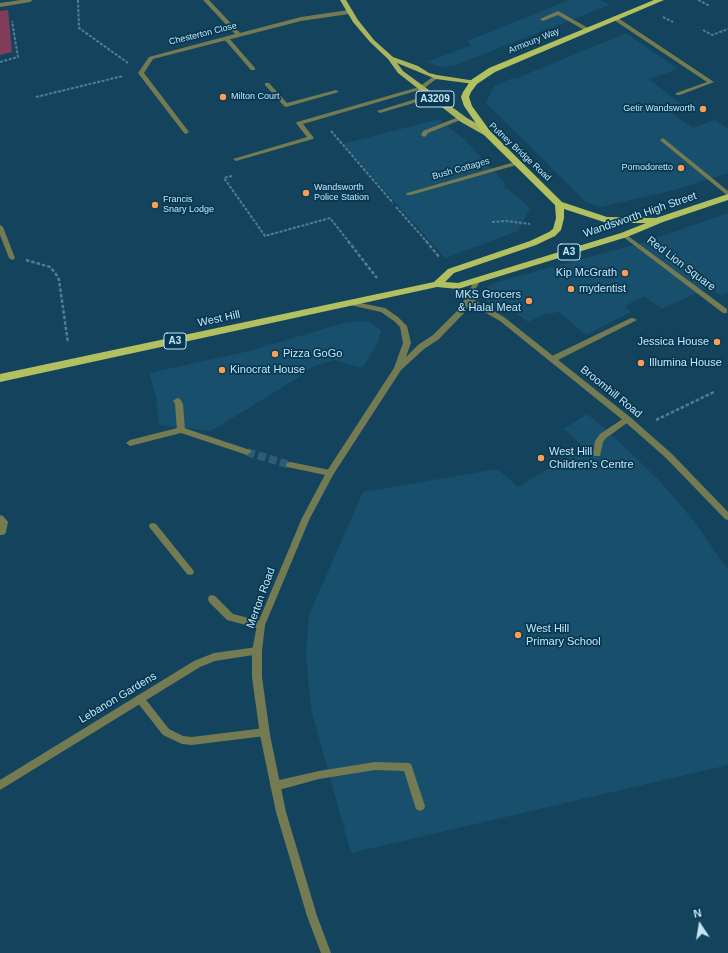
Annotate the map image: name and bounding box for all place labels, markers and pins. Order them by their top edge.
marker: Milton Court [218,92,228,102]
place label: Milton Court [231,92,280,102]
place label: Getir Wandsworth [623,104,695,114]
marker: Getir Wandsworth [698,104,708,114]
place label: Pomodoretto [621,163,673,173]
marker: Pomodoretto [676,163,686,173]
place label: Wandsworth Police Station [314,183,369,204]
marker: Wandsworth Police Station [301,188,311,198]
place label: Francis Snary Lodge [163,195,214,216]
marker: Francis Snary Lodge [150,200,160,210]
place label: Kip McGrath [556,266,617,280]
marker: Kip McGrath [620,268,630,278]
place label: mydentist [579,282,626,296]
marker: mydentist [566,284,576,294]
place label: MKS Grocers & Halal Meat [455,288,521,314]
marker: MKS Grocers & Halal Meat [524,296,534,306]
place label: Jessica House [637,335,709,349]
marker: Jessica House [712,337,722,347]
place label: Pizza GoGo [283,347,342,361]
marker: Pizza GoGo [270,349,280,359]
place label: Illumina House [649,356,722,370]
marker: Illumina House [636,358,646,368]
place label: Kinocrat House [230,363,305,377]
marker: Kinocrat House [217,365,227,375]
place label: West Hill Children's Centre [549,445,634,471]
marker: West Hill Children's Centre [536,453,546,463]
place label: West Hill Primary School [526,622,601,648]
marker: West Hill Primary School [513,630,523,640]

